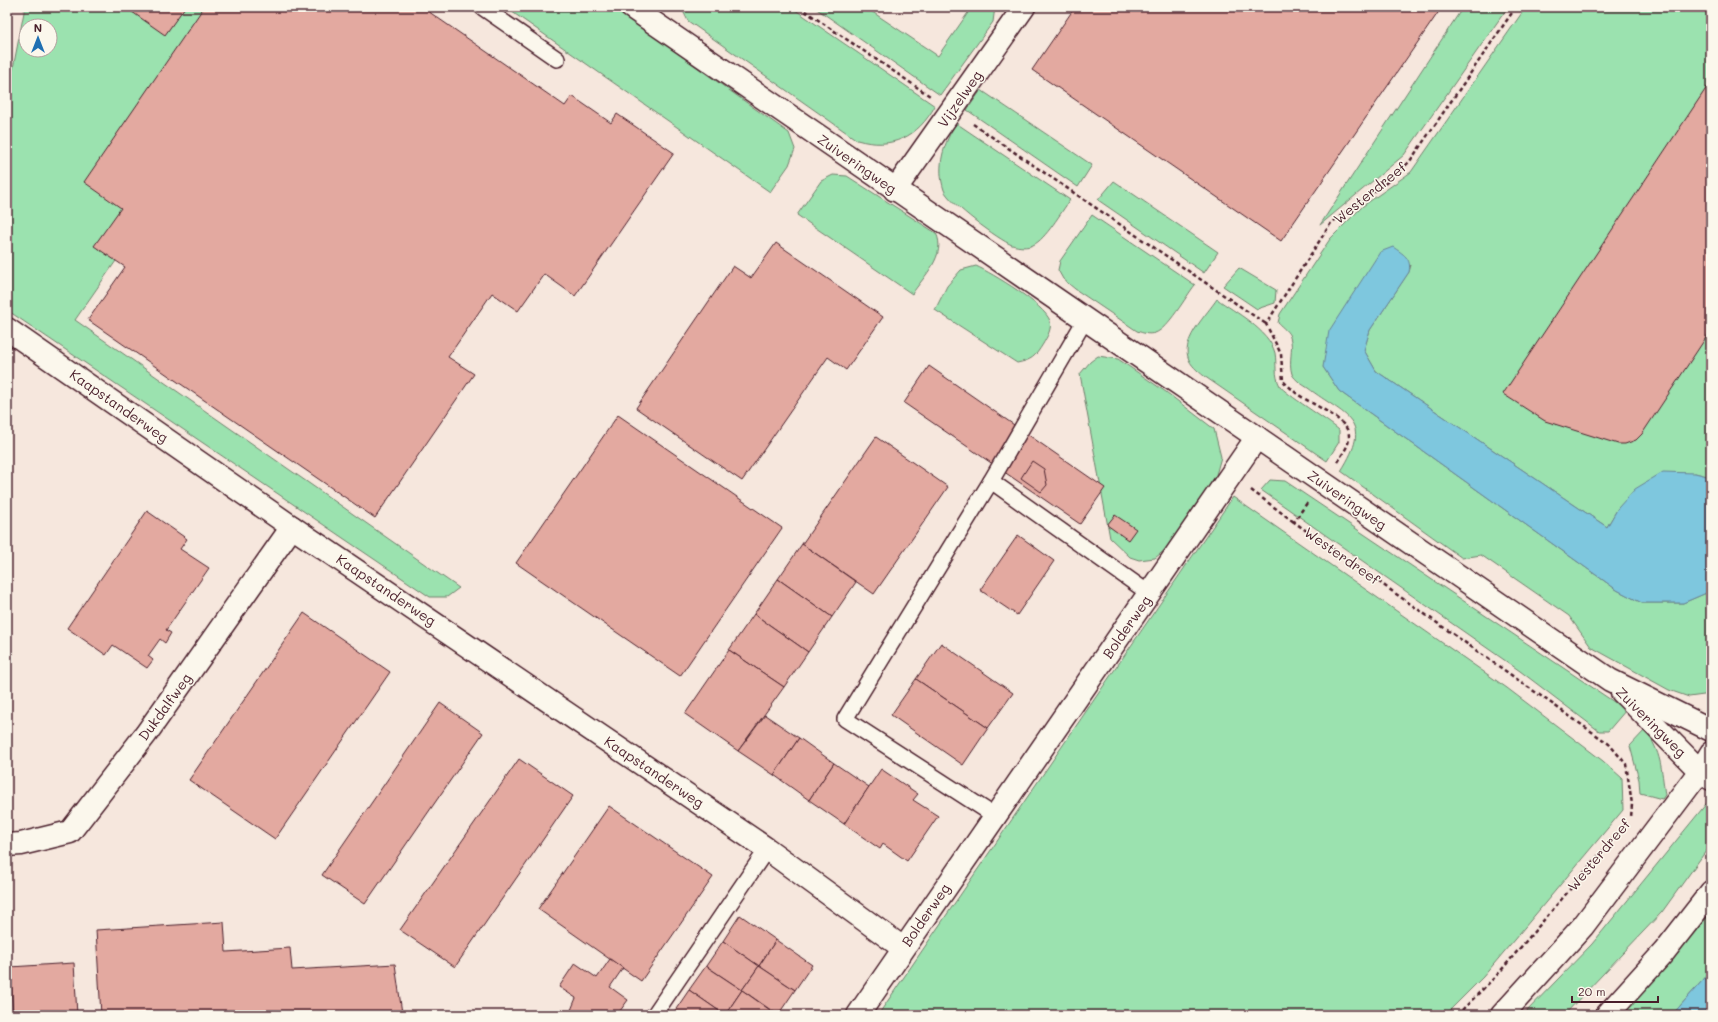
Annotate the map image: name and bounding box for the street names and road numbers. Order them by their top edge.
street label: Vijzelweg [933,66,986,131]
street label: Zuiveringweg [814,129,901,198]
street label: Westerdreef [1329,157,1410,228]
street label: Kaapstanderweg [66,364,172,447]
street label: Zuiveringweg [1304,465,1391,534]
street label: Westerdreef [1301,522,1384,589]
street label: Kaapstanderweg [333,549,440,630]
street label: Bolderweg [1098,591,1155,662]
street label: Dukdalfweg [134,669,195,744]
street label: Zuiveringweg [1612,682,1691,761]
street label: Kaapstanderweg [601,731,708,812]
street label: Westerdreef [1563,814,1635,895]
street label: Bolderweg [897,879,954,950]

